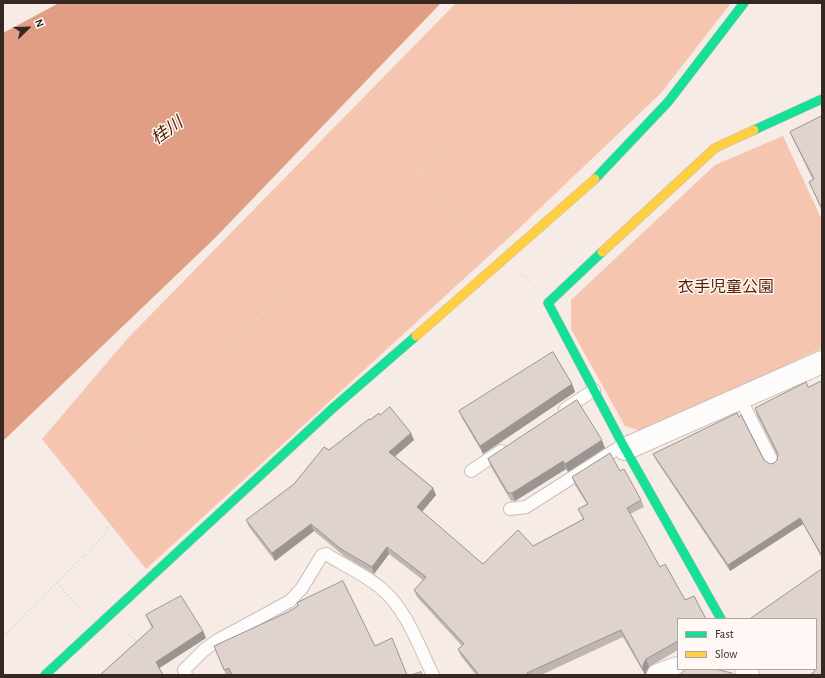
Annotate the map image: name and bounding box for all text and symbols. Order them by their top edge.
north arrow [8,8,48,48]
text: N [33,17,46,29]
water label: 桂川 [147,113,187,149]
park label: 衣手児童公園 [678,277,774,297]
legend [677,618,817,670]
text: Fast [715,628,734,640]
text: Slow [715,648,737,660]

